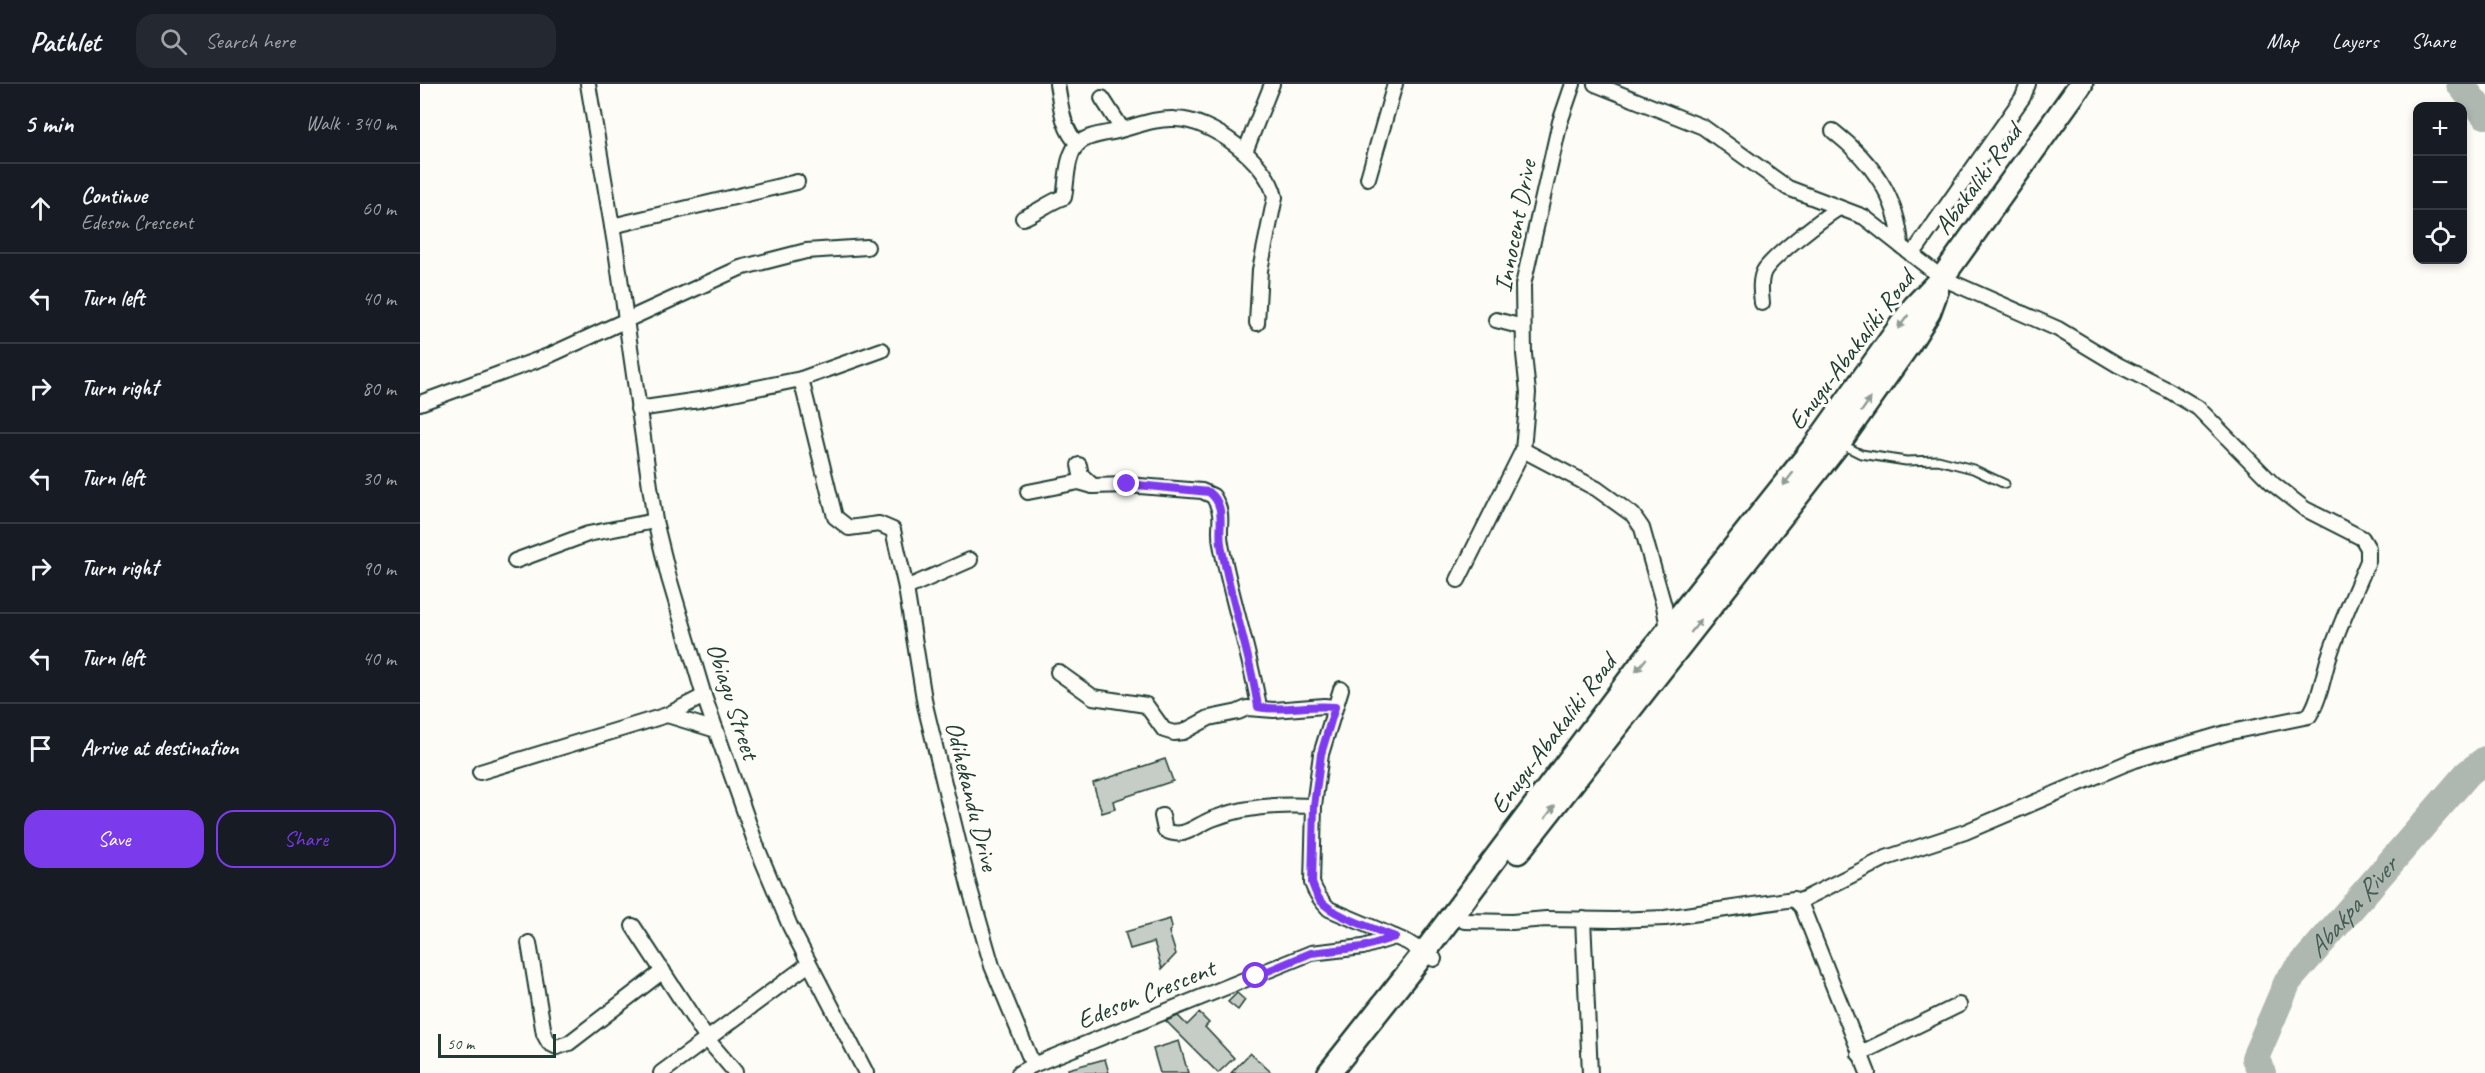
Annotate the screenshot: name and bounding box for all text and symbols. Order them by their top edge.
search box [136,14,556,68]
text: Pathlet [30,24,100,59]
icon: search [157,25,190,58]
text: Search here [205,27,295,55]
text: Map [2266,28,2299,54]
text: Layers [2332,28,2378,54]
text: Share [2411,28,2455,54]
map controls [2413,102,2467,264]
button: + [2413,102,2467,156]
text: 5 min [24,107,73,140]
text: Walk · 340 m [306,111,396,136]
street label: Abakaliki Road [1927,114,2032,241]
street label: Innocent Drive [1486,155,1544,295]
button: − [2413,156,2467,210]
text: Continue [81,182,147,210]
icon: ahead [24,192,57,225]
text: 60 m [362,196,396,221]
text: Edeson Crescent [81,210,193,235]
button: locate [2413,210,2467,264]
street label: Enugu-Abakaliki Road [1780,261,1924,436]
icon: left [24,282,57,315]
text: Turn left [81,284,145,312]
text: 40 m [362,286,396,311]
one-way arrow [1898,314,1910,329]
icon: right [24,372,57,405]
text: Turn right [81,374,158,402]
text: 80 m [362,376,396,401]
one-way arrow [1860,397,1872,413]
icon: left [24,462,57,495]
text: Turn left [81,464,145,492]
text: 30 m [362,466,396,491]
route end [1113,470,1139,496]
one-way arrow [1783,472,1795,487]
icon: right [24,552,57,585]
text: Turn right [81,554,158,582]
text: 90 m [362,556,396,581]
one-way arrow [1690,618,1703,634]
street label: Obiagu Street [699,638,768,766]
icon: left [24,642,57,675]
text: Turn left [81,644,145,672]
street label: Enugu-Abakaliki Road [1482,645,1626,820]
text: 40 m [362,646,396,671]
one-way arrow [1634,657,1647,673]
street label: Odihekandu Drive [938,718,1007,875]
icon: arrive [24,732,57,765]
text: Arrive at destination [81,734,238,762]
one-way arrow [1543,805,1555,820]
button: Save [24,810,204,868]
button: Share [216,810,396,868]
water label: Abakpa River [2299,847,2407,964]
street label: Edeson Crescent [1072,950,1222,1037]
route start [1242,962,1268,988]
scale bar [438,1031,556,1058]
text: 50 m [447,1034,474,1054]

